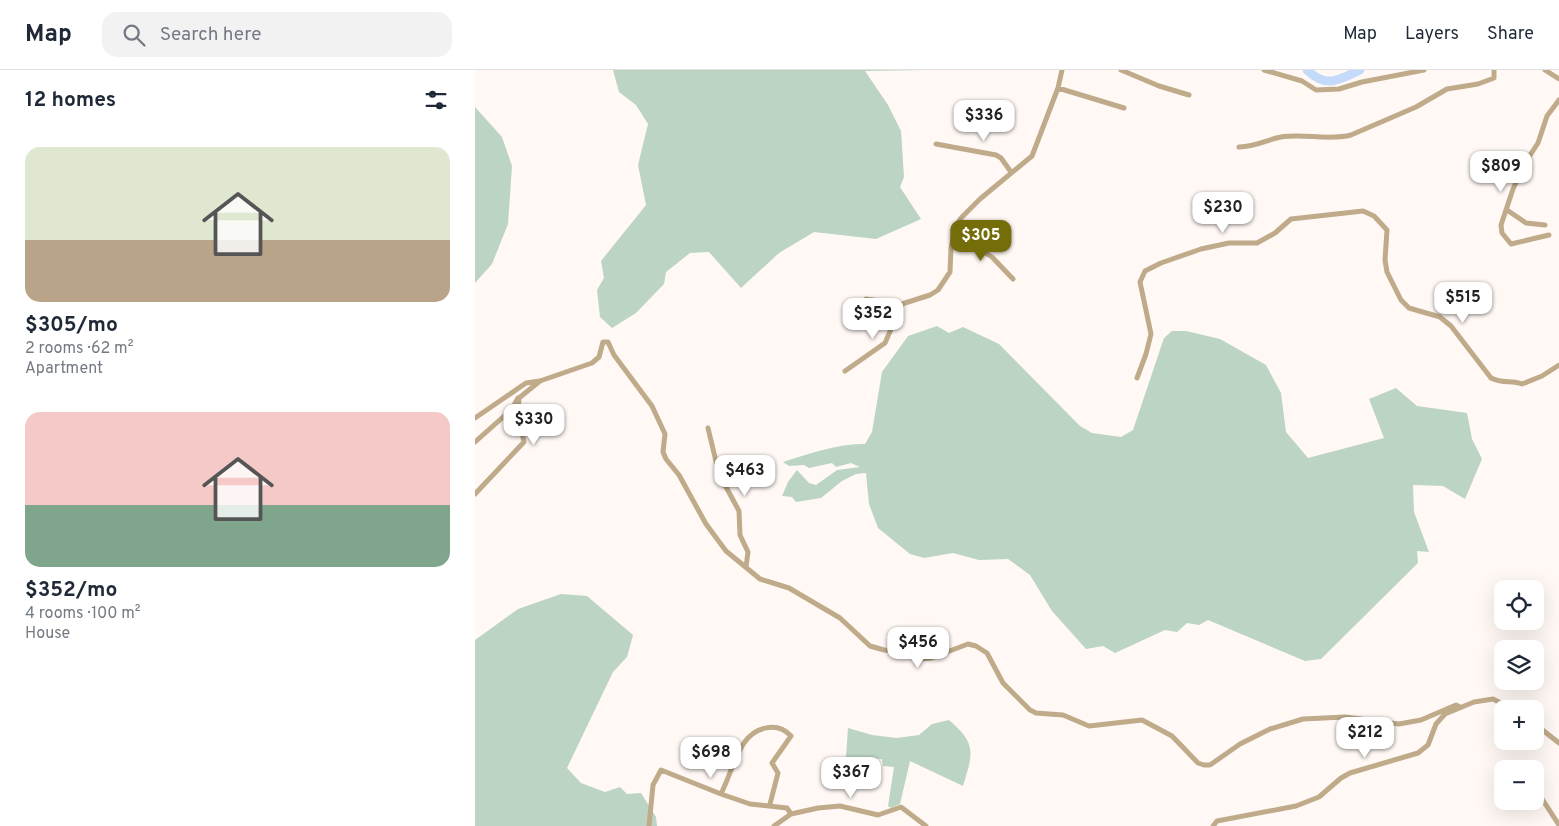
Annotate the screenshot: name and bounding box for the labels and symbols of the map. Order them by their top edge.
pin: $336 [954,100,1014,142]
pin: $809 [1471,150,1531,193]
pin: $230 [1193,191,1253,234]
pin: $305 [951,220,1011,262]
pin: $515 [1433,282,1493,324]
pin: $352 [843,298,903,340]
pin: $330 [504,404,564,446]
pin: $463 [715,454,775,497]
pin: $456 [888,626,948,669]
pin: $212 [1335,716,1395,759]
pin: $698 [681,736,741,779]
pin: $367 [821,756,881,799]

